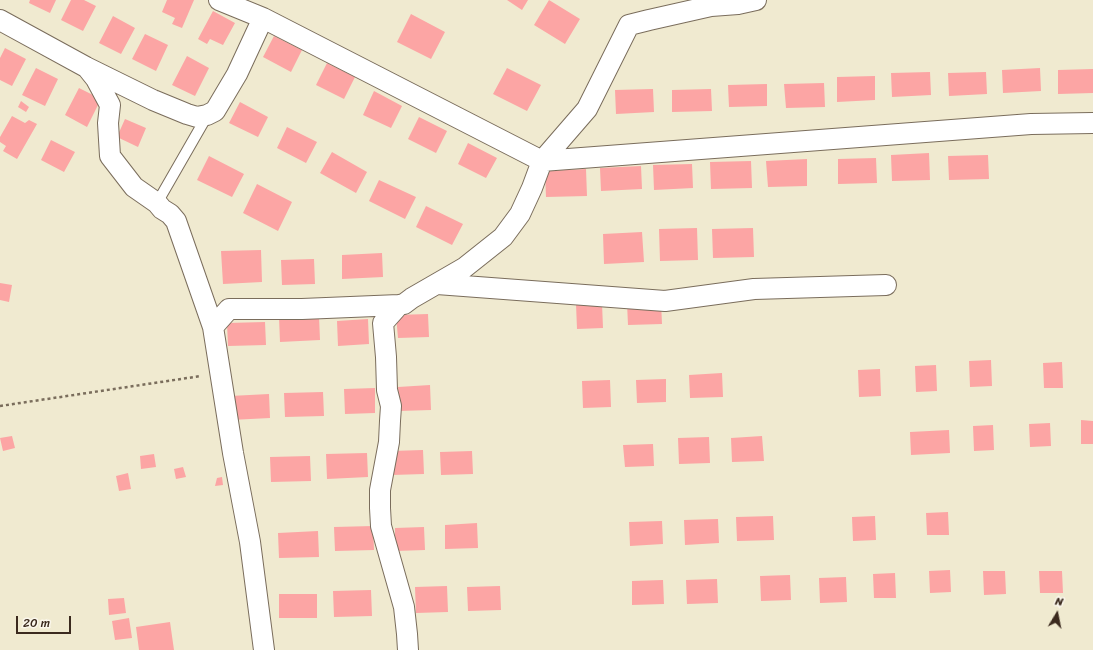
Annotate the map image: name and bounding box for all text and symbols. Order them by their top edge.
text: N [1054,592,1065,612]
north arrow [1037,594,1077,634]
scale bar [18,608,73,634]
text: 20 m [23,612,50,634]

